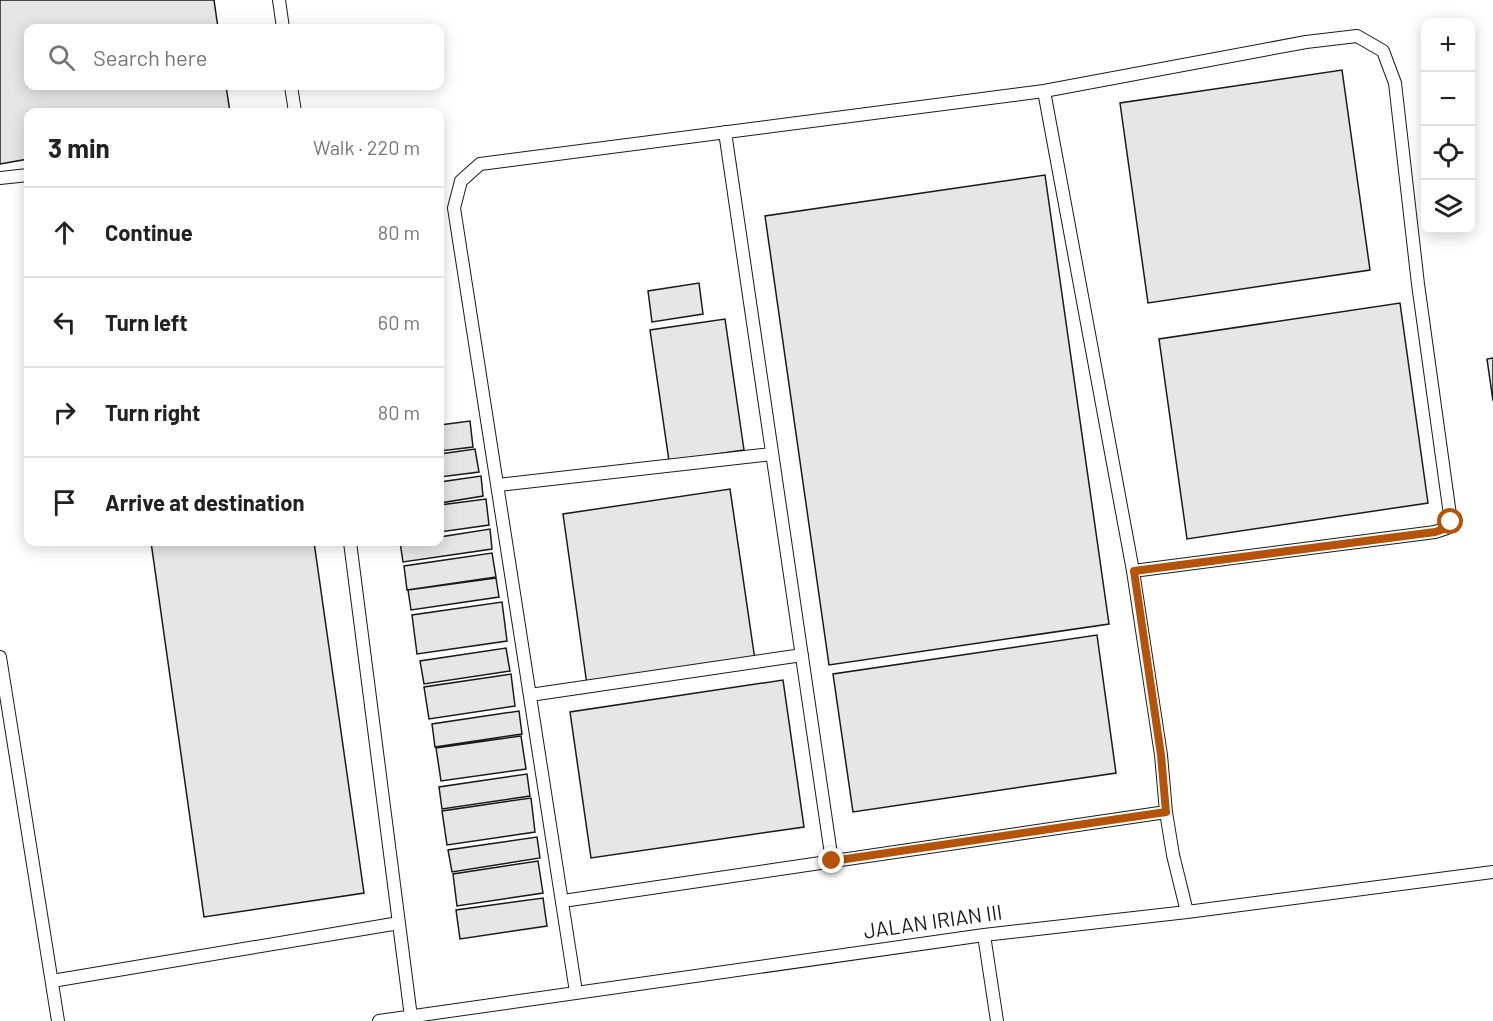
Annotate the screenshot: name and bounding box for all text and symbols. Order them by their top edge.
map controls [1421,18,1475,234]
button: + [1421,18,1475,72]
search box [24,24,444,90]
icon: search [45,41,78,74]
text: Search here [93,44,207,70]
button: − [1421,72,1475,126]
button: locate [1421,126,1475,180]
text: 3 min [48,132,110,163]
text: Walk · 220 m [313,135,420,159]
button: layers [1421,180,1475,234]
icon: ahead [48,216,81,249]
text: Continue [105,219,193,245]
text: 80 m [378,220,420,244]
icon: left [48,306,81,339]
text: Turn left [105,309,188,335]
text: 60 m [378,310,420,334]
icon: right [48,396,81,429]
text: Turn right [105,399,200,425]
text: 80 m [378,400,420,424]
icon: arrive [48,486,81,519]
text: Arrive at destination [105,489,304,515]
route start [1437,508,1463,534]
route end [818,847,844,873]
street label: JALAN IRIAN III [862,898,1004,943]

